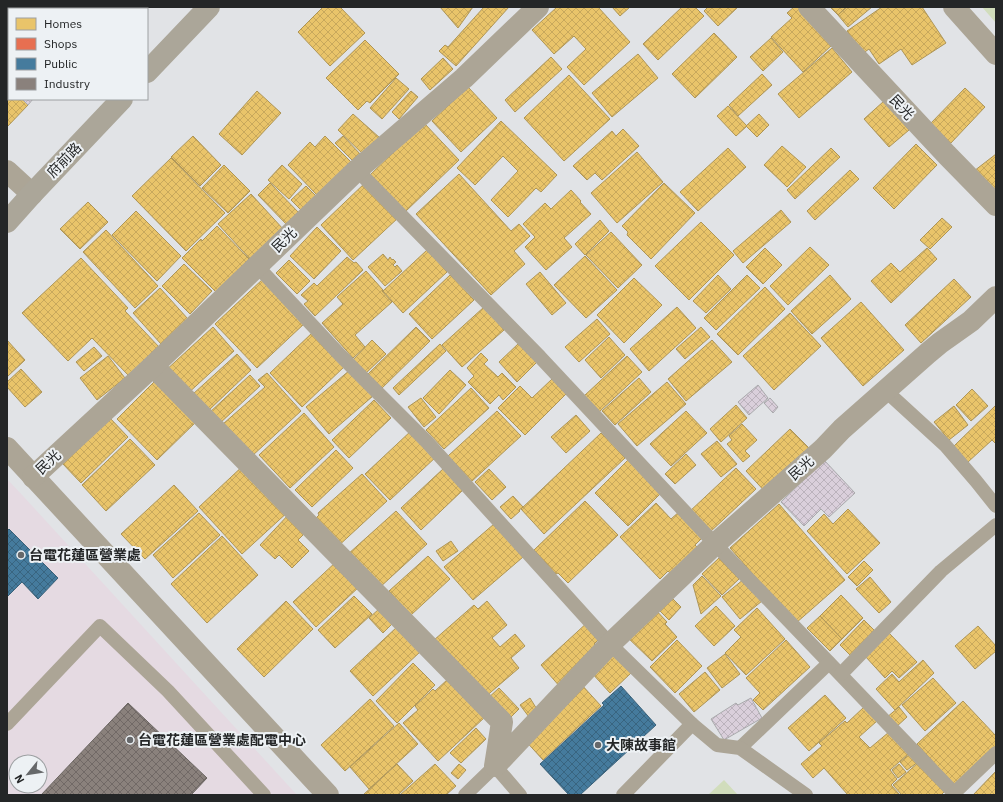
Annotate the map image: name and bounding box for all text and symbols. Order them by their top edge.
legend [8,8,148,100]
text: Homes [44,16,82,31]
text: Shops [44,36,77,51]
text: Public [44,56,77,71]
text: Industry [44,76,90,91]
street label: 民光 [886,91,918,123]
street label: 府前路 [43,139,85,181]
street label: 民光 [268,224,300,256]
street label: 民光 [32,446,64,478]
street label: 民光 [785,452,817,484]
place label: 台電花蓮區營業處 [29,546,141,564]
marker: 台電花蓮區營業處 [16,550,26,560]
place label: 台電花蓮區營業處配電中心 [138,731,306,749]
marker: 台電花蓮區營業處配電中心 [125,735,135,745]
place label: 大陳故事館 [606,736,676,754]
marker: 大陳故事館 [593,740,603,750]
north arrow [8,754,48,794]
text: N [11,772,27,786]

